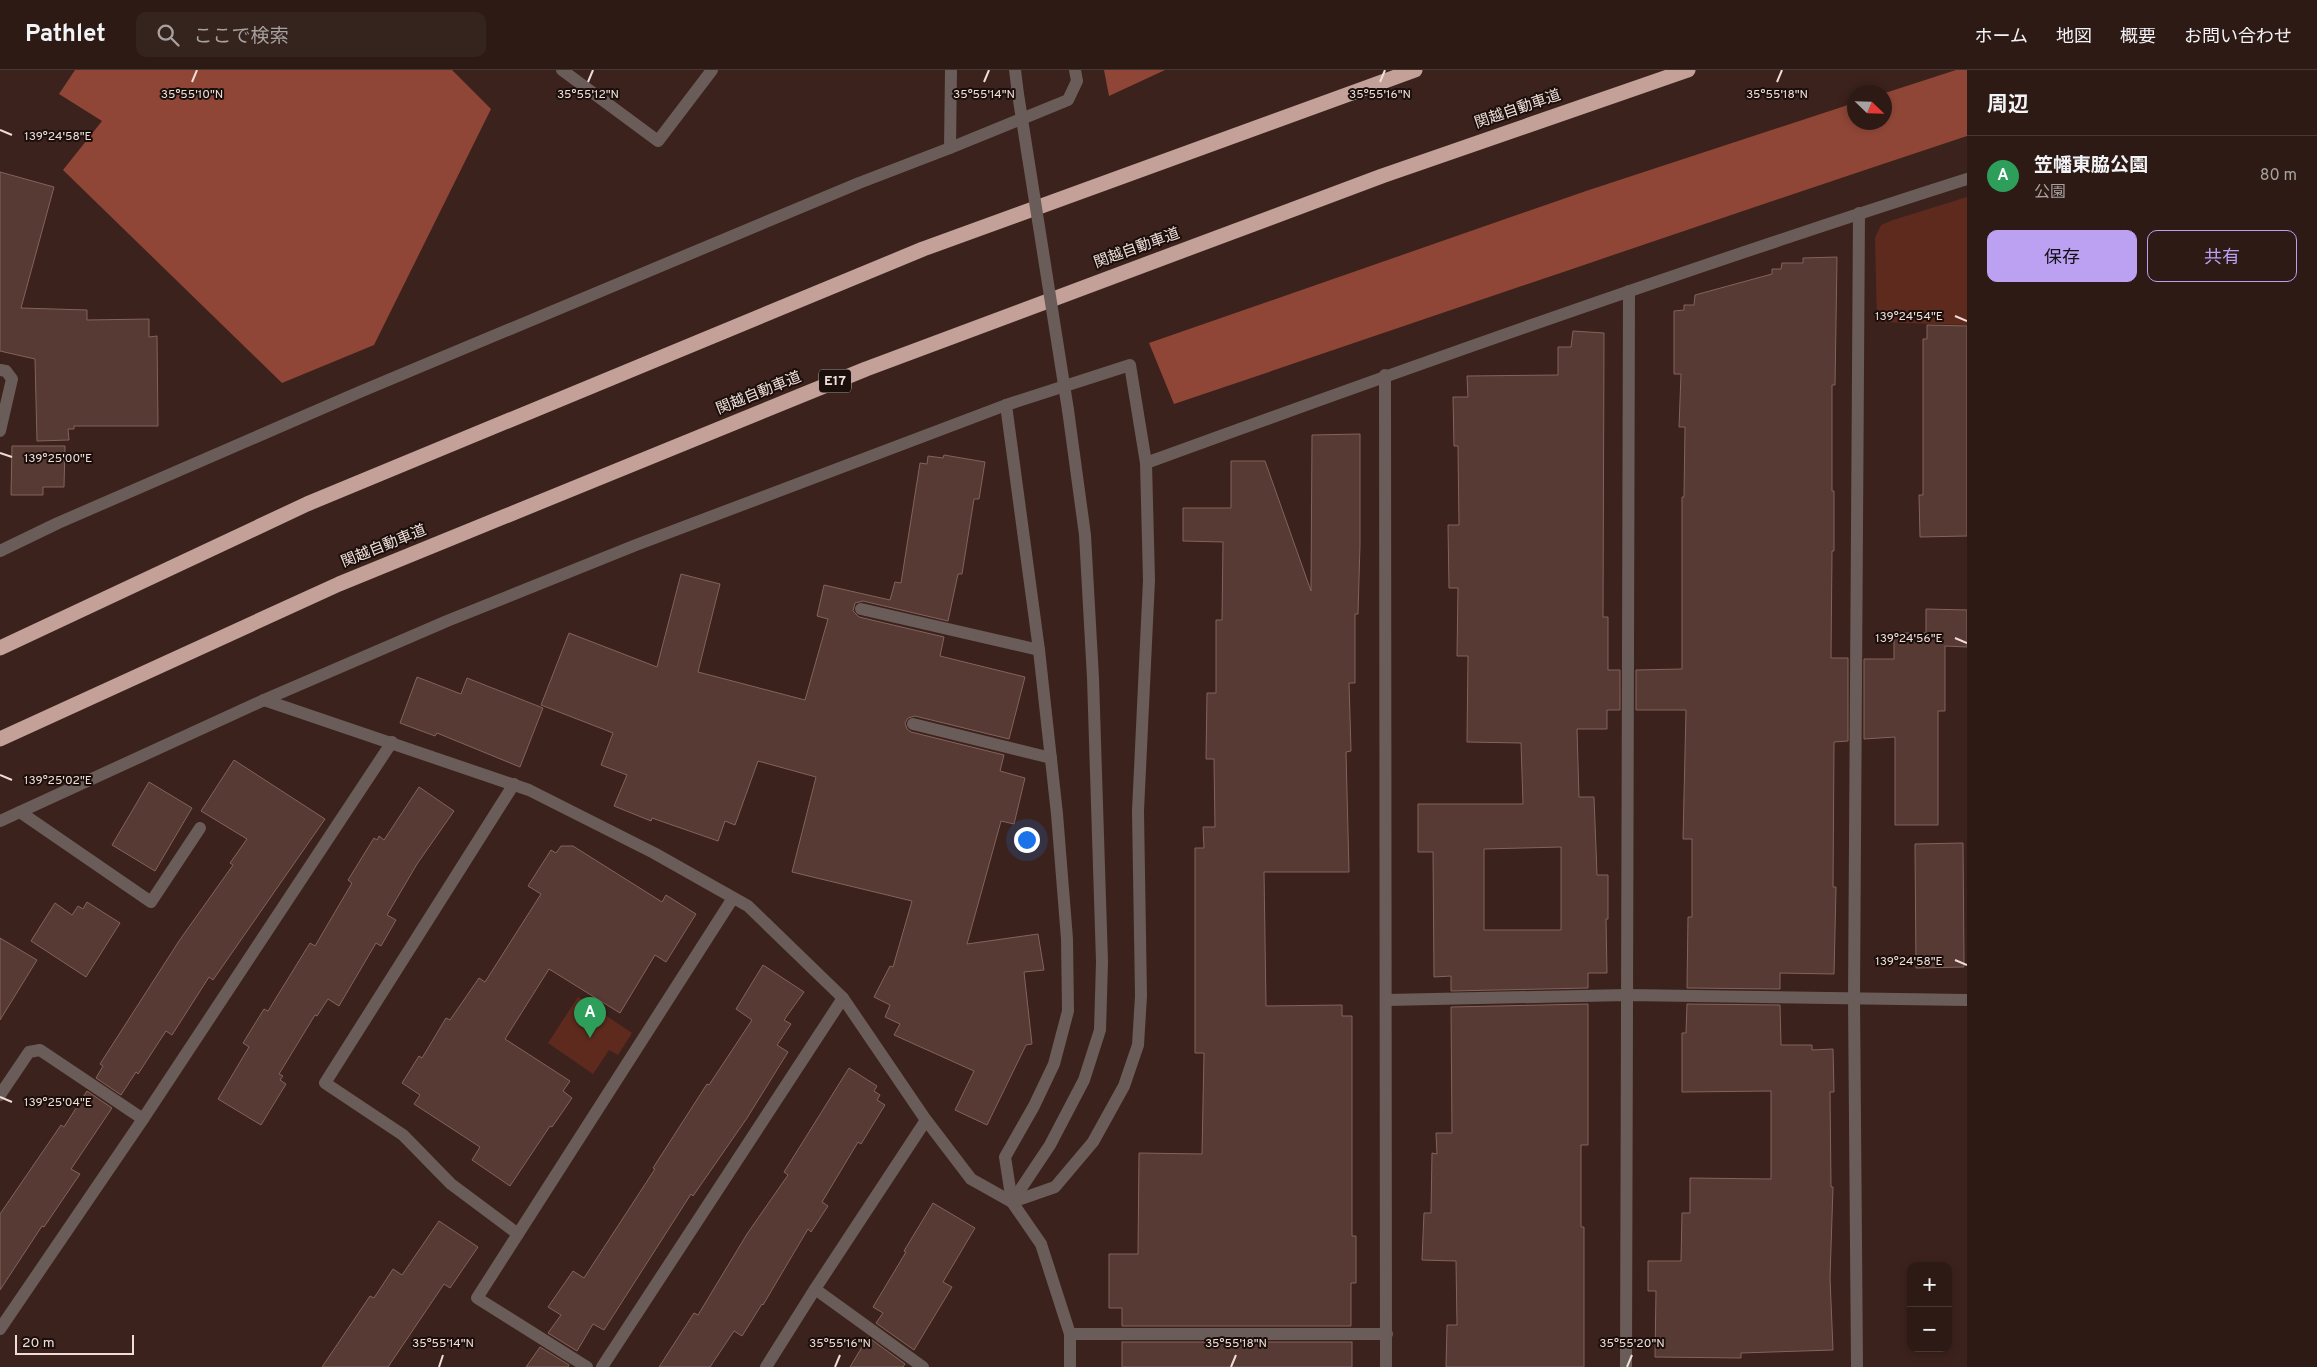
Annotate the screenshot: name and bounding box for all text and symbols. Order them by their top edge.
search box [136,12,486,57]
text: Pathlet [25,20,106,50]
icon: search [154,21,182,49]
text: ここで検索 [194,25,289,49]
text: ホーム [1975,26,2028,49]
text: 地図 [2056,26,2092,49]
text: 概要 [2120,26,2156,49]
text: お問い合わせ [2184,26,2292,49]
north arrow [1847,85,1892,130]
street label: 関越自動車道 [1472,86,1564,134]
text: 35°55'10"N [161,87,223,103]
text: 35°55'12"N [557,87,619,103]
text: 35°55'14"N [953,87,1015,103]
text: 35°55'16"N [1349,87,1411,103]
text: 35°55'18"N [1746,87,1808,103]
text: 周辺 [1987,92,2029,119]
text: 139°24'58"E [24,129,92,145]
text: 笠幡東脇公園 [2034,154,2148,178]
text: A [1997,166,2009,186]
text: 80 m [2260,166,2297,186]
text: 公園 [2034,183,2066,203]
street label: 関越自動車道 [1091,225,1183,273]
button: 保存 [1987,230,2137,282]
button: 共有 [2147,230,2297,282]
text: 139°24'54"E [1875,309,1943,325]
street label: 関越自動車道 [714,368,804,420]
road number: E17 [819,370,851,392]
text: 139°25'00"E [24,451,92,467]
street label: 関越自動車道 [339,521,429,573]
text: 139°24'56"E [1875,631,1943,647]
text: 139°25'02"E [24,773,92,789]
your location [1014,827,1040,853]
text: 139°24'58"E [1875,954,1943,970]
pin: A [574,997,606,1038]
text: 139°25'04"E [24,1095,92,1111]
map controls [1907,1262,1952,1352]
button: + [1907,1262,1952,1307]
button: − [1907,1307,1952,1352]
scale bar [15,1332,134,1355]
text: 20 m [22,1335,55,1352]
text: 35°55'14"N [412,1336,474,1352]
text: 35°55'16"N [809,1336,871,1352]
text: 35°55'18"N [1205,1336,1267,1352]
text: 35°55'20"N [1599,1336,1665,1352]

